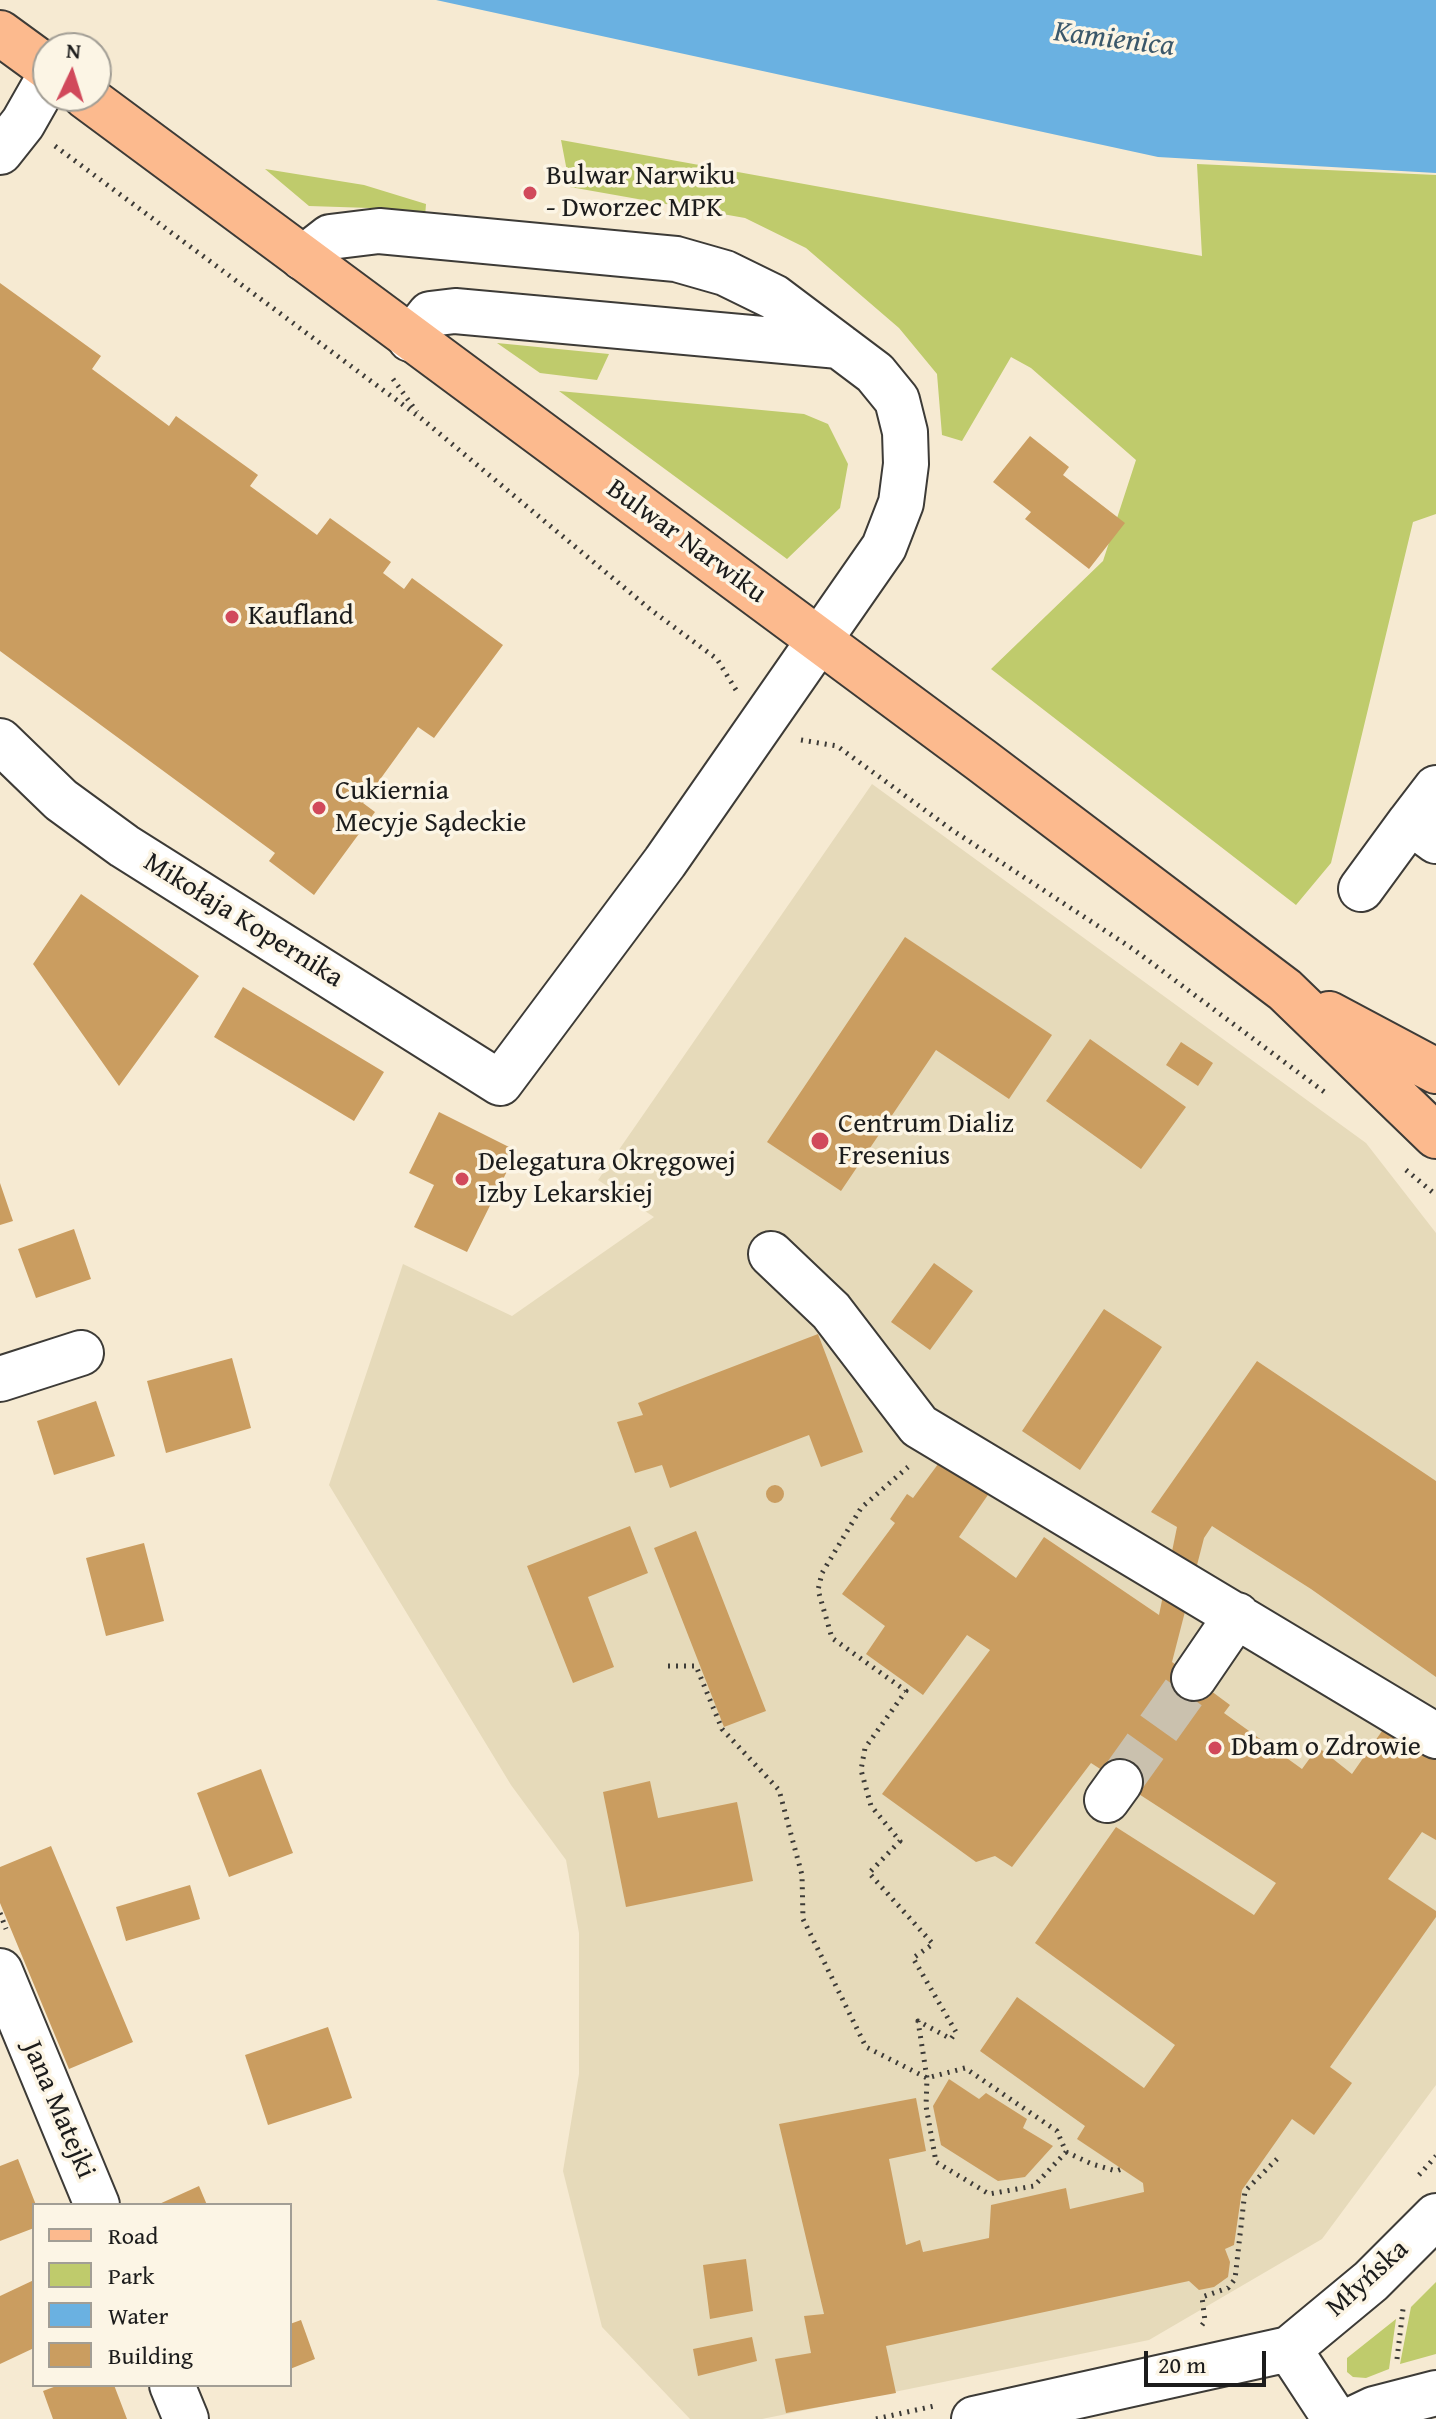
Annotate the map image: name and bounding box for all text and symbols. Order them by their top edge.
water label: Kamienica [1052,15,1176,65]
north arrow [32,32,112,112]
text: N [65,34,82,67]
place label: Bulwar Narwiku - Dworzec MPK [546,160,735,226]
marker: Bulwar Narwiku - Dworzec MPK [521,184,539,202]
street label: Bulwar Narwiku [599,473,773,611]
place label: Kaufland [248,600,354,634]
marker: Kaufland [223,608,241,626]
place label: Cukiernia Mecyje Sądeckie [335,775,526,841]
marker: Cukiernia Mecyje Sądeckie [310,799,328,817]
street label: Mikołaja Kopernika [137,846,349,996]
place label: Centrum Dializ Fresenius [838,1108,1014,1174]
marker: Centrum Dializ Fresenius [809,1130,831,1152]
place label: Delegatura Okręgowej Izby Lekarskiej [478,1146,736,1212]
marker: Delegatura Okręgowej Izby Lekarskiej [453,1170,471,1188]
place label: Dbam o Zdrowie [1231,1731,1421,1765]
marker: Dbam o Zdrowie [1206,1739,1224,1757]
street label: Jana Matejki [14,2036,102,2184]
legend [32,2203,292,2387]
text: Road [108,2218,158,2253]
street label: Młyńska [1320,2233,1416,2325]
text: Park [108,2258,154,2293]
text: Water [108,2298,168,2333]
scale bar [1148,2335,1270,2385]
text: Building [108,2338,193,2373]
text: 20 m [1158,2347,1206,2382]

